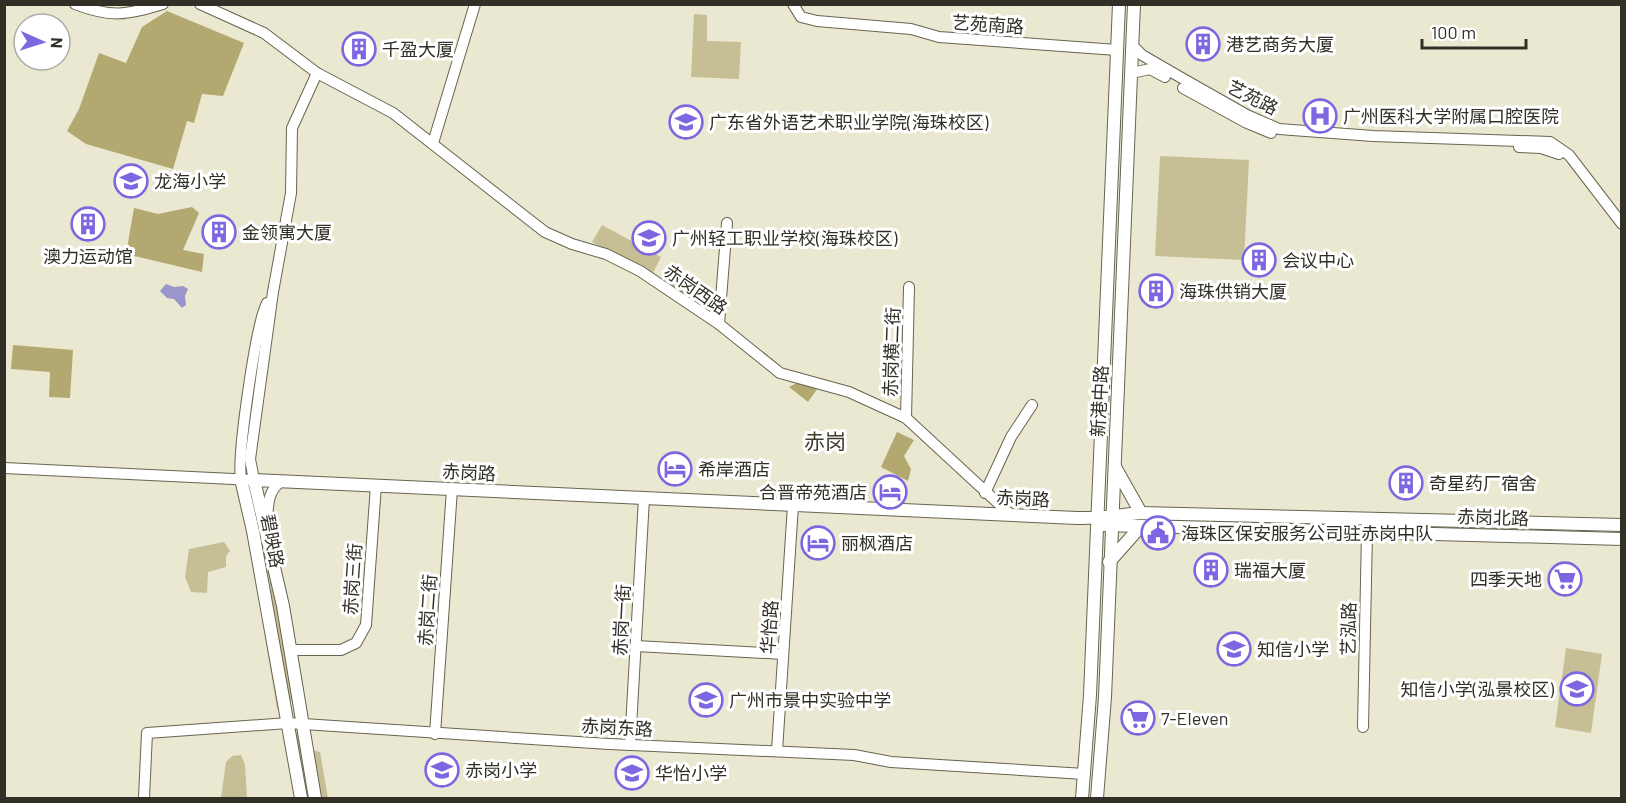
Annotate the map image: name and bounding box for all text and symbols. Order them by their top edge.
street label: 艺苑南路 [951,11,1025,37]
north arrow [12,12,72,72]
scale bar [1422,12,1526,50]
text: 100 m [1431,21,1476,43]
building icon: 港艺商务大厦 [1185,26,1221,62]
building icon: 千盈大厦 [341,31,377,67]
place label: 港艺商务大厦 [1226,33,1334,55]
text: N [48,37,67,49]
place label: 千盈大厦 [382,38,454,60]
street label: 艺苑路 [1224,75,1282,119]
hospital icon: 广州医科大学附属口腔医院 [1302,98,1338,134]
school or university icon: 广东省外语艺术职业学院(海珠校区) [668,104,704,140]
place label: 广州医科大学附属口腔医院 [1343,105,1559,127]
place label: 广东省外语艺术职业学院(海珠校区) [709,111,989,133]
school or university icon: 龙海小学 [113,163,149,199]
place label: 龙海小学 [154,170,226,192]
building icon: 澳力运动馆 [70,206,106,242]
building icon: 金领寓大厦 [201,214,237,250]
school or university icon: 广州轻工职业学校(海珠校区) [631,220,667,256]
place label: 金领寓大厦 [242,221,332,243]
place label: 广州轻工职业学校(海珠校区) [672,227,898,249]
building icon: 会议中心 [1241,242,1277,278]
place label: 澳力运动馆 [43,245,133,267]
place label: 会议中心 [1282,249,1354,271]
street label: 赤岗西路 [660,259,732,319]
building icon: 海珠供销大厦 [1138,273,1174,309]
place label: 海珠供销大厦 [1179,280,1287,302]
street label: 赤岗横二街 [878,307,904,397]
street label: 新港中路 [1086,364,1112,438]
district label: 赤岗 [804,428,846,453]
hotel icon: 希岸酒店 [657,451,693,487]
place label: 希岸酒店 [698,458,770,480]
street label: 赤岗路 [441,460,497,484]
building icon: 奇星药厂宿舍 [1388,465,1424,501]
place label: 奇星药厂宿舍 [1429,472,1537,494]
hotel icon: 合晋帝苑酒店 [872,474,908,510]
place label: 合晋帝苑酒店 [759,481,867,503]
street label: 赤岗路 [995,486,1051,510]
street label: 赤岗北路 [1457,505,1529,529]
street label: 碧映路 [257,512,289,570]
public building icon: 海珠区保安服务公司驻赤岗中队 [1140,515,1176,551]
place label: 海珠区保安服务公司驻赤岗中队 [1181,522,1433,544]
hotel icon: 丽枫酒店 [800,525,836,561]
place label: 丽枫酒店 [841,532,913,554]
street label: 赤岗三街 [339,542,365,616]
building icon: 瑞福大厦 [1193,552,1229,588]
place label: 瑞福大厦 [1234,559,1306,581]
supermarket icon: 四季天地 [1547,561,1583,597]
place label: 四季天地 [1470,568,1542,590]
street label: 赤岗二街 [414,573,440,647]
street label: 赤岗一街 [608,583,634,657]
street label: 华怡路 [756,599,782,655]
street label: 艺泓路 [1337,602,1359,656]
school or university icon: 知信小学 [1216,631,1252,667]
place label: 知信小学 [1257,638,1329,660]
school or university icon: 知信小学(泓景校区) [1559,671,1595,707]
place label: 知信小学(泓景校区) [1401,678,1554,700]
school or university icon: 广州市景中实验中学 [688,682,724,718]
place label: 广州市景中实验中学 [729,689,891,711]
supermarket icon: 7-Eleven [1120,700,1156,736]
place label: 7-Eleven [1161,707,1229,729]
street label: 赤岗东路 [580,714,654,740]
school or university icon: 赤岗小学 [424,752,460,788]
school or university icon: 华怡小学 [614,755,650,791]
place label: 赤岗小学 [465,759,537,781]
place label: 华怡小学 [655,762,727,784]

